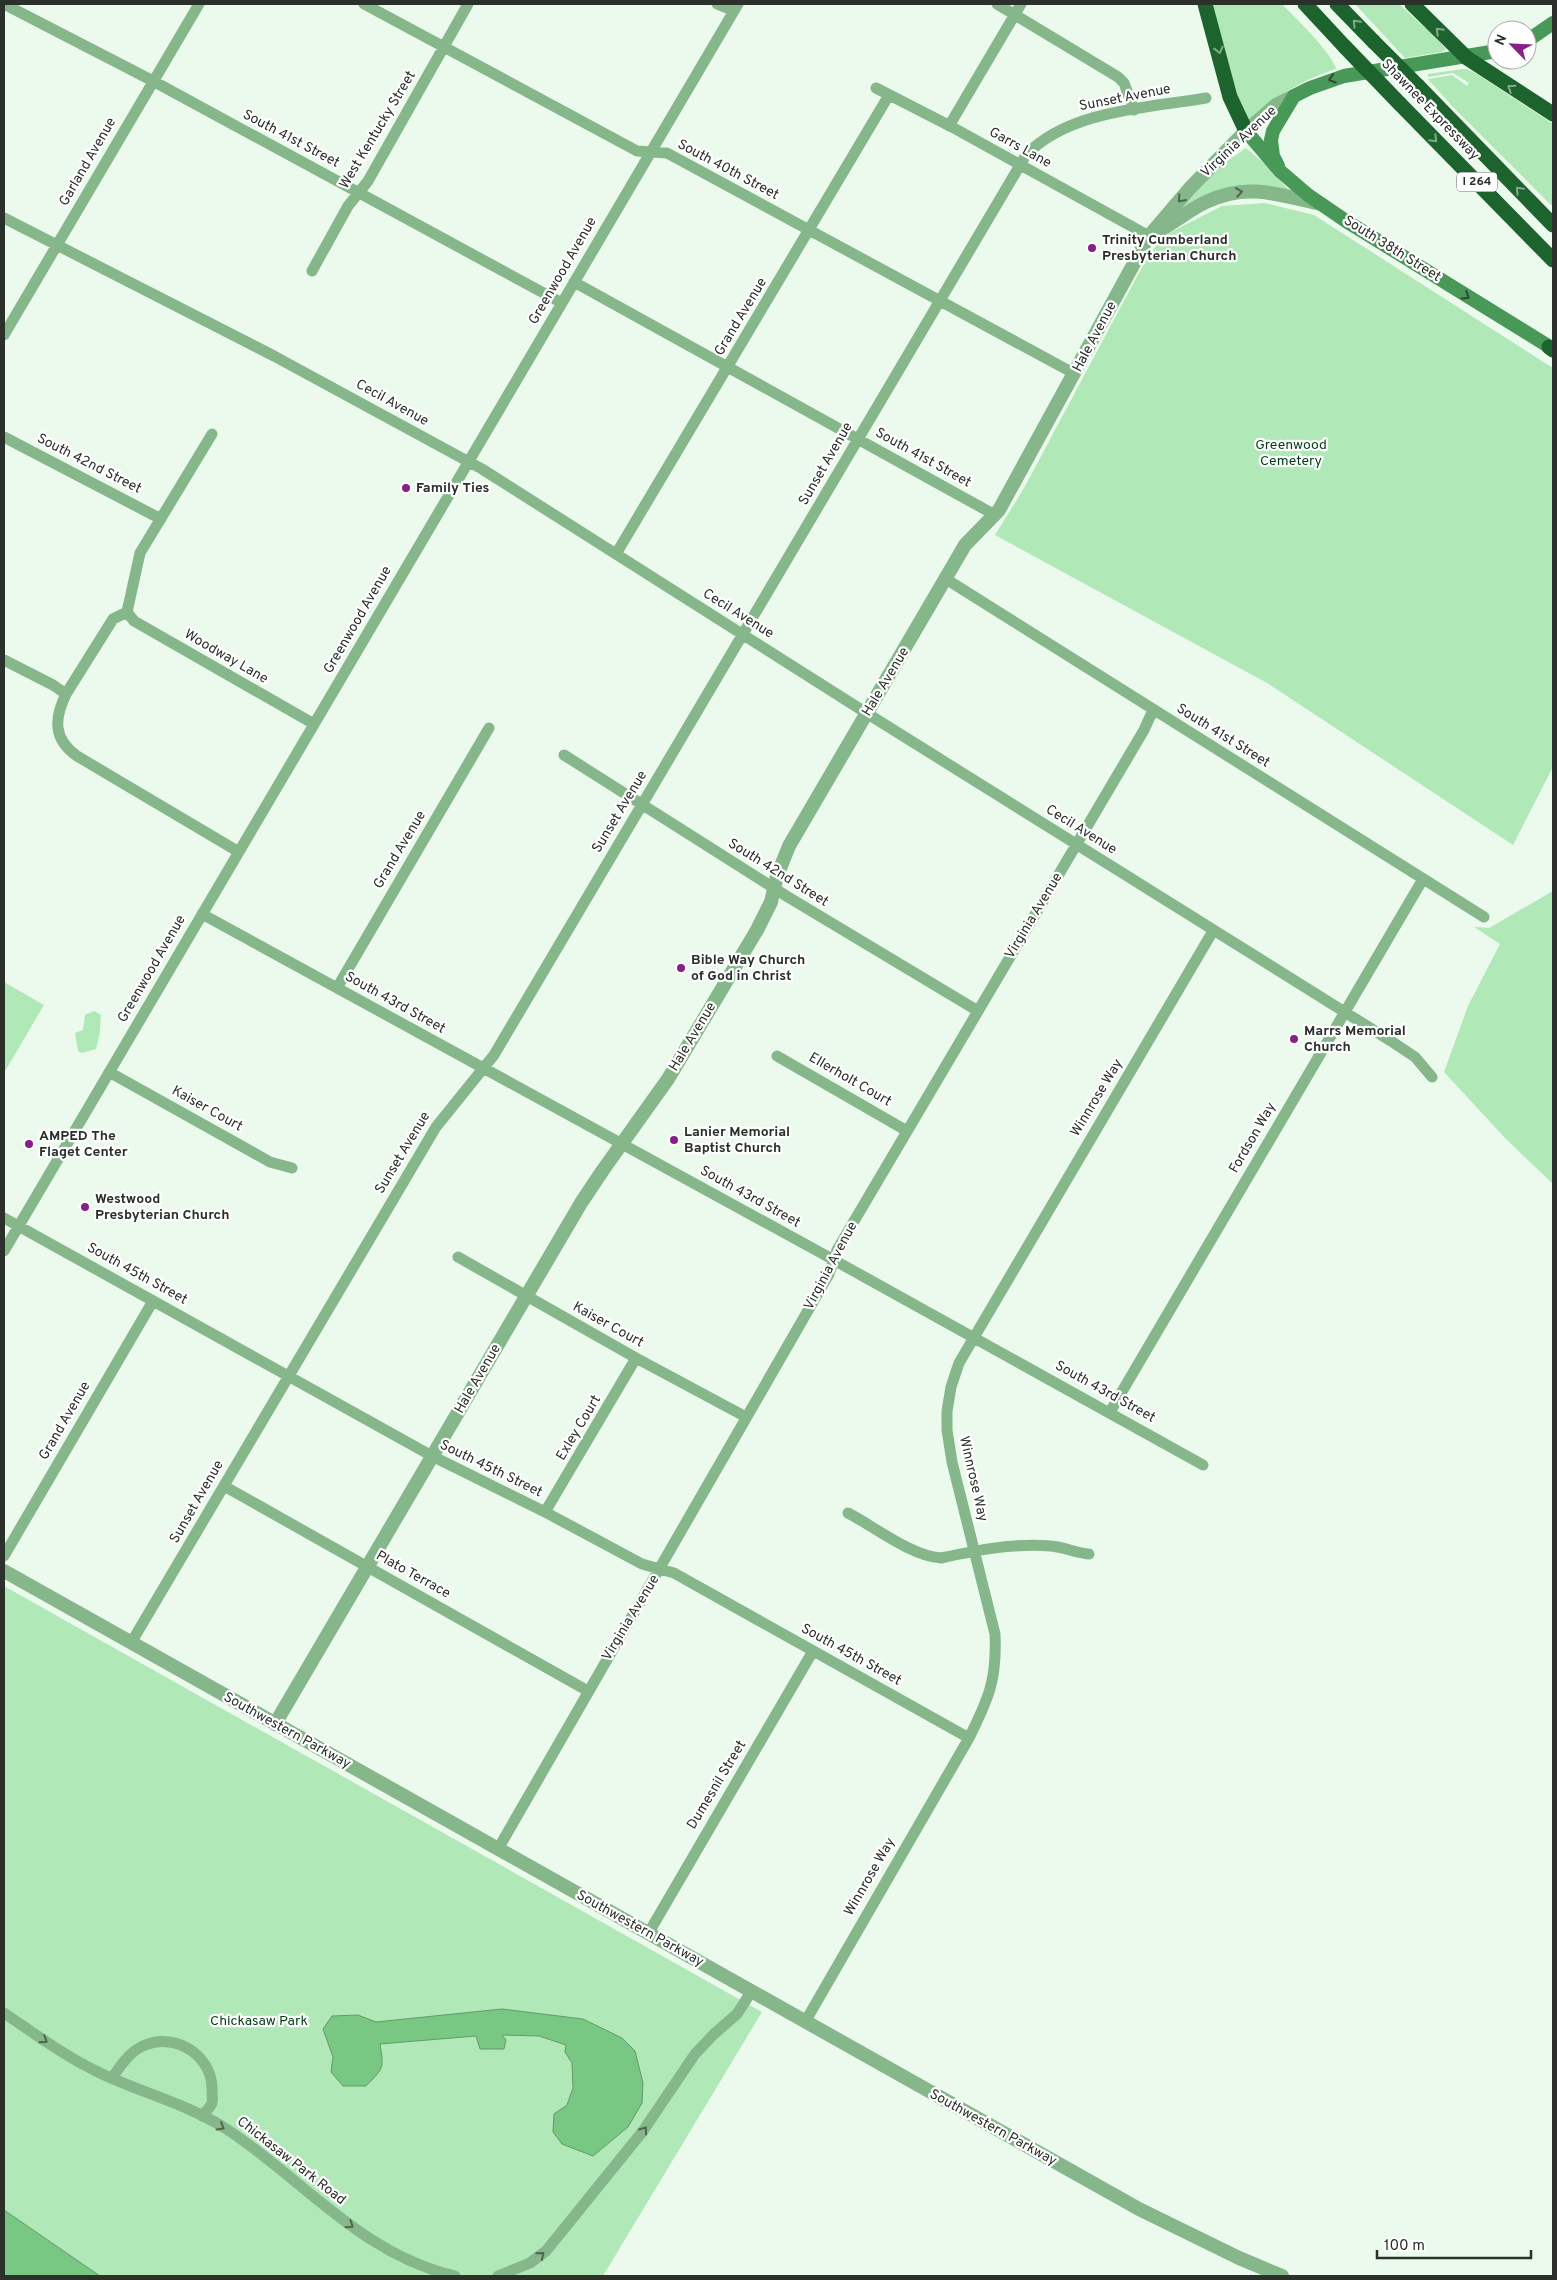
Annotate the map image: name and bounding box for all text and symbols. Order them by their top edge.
one-way arrow [1353,19,1362,28]
north arrow [1487,20,1537,70]
one-way arrow [1436,28,1445,37]
text: N [1492,32,1511,48]
one-way arrow [1213,46,1223,54]
street label: Shawnee Expressway [1377,56,1483,164]
street label: West Kentucky Street [336,68,420,192]
one-way arrow [1329,74,1337,84]
street label: Sunset Avenue [1078,81,1172,115]
one-way arrow [1508,85,1517,95]
street label: Virginia Avenue [1198,103,1280,181]
street label: South 41st Street [240,106,342,172]
street label: Garland Avenue [56,115,120,209]
street label: Garrs Lane [986,124,1054,172]
one-way arrow [1428,133,1437,142]
street label: South 40th Street [674,136,782,204]
road number: I 264 [1457,172,1497,192]
one-way arrow [1516,187,1525,196]
one-way arrow [1235,188,1244,198]
one-way arrow [1178,193,1187,202]
street label: South 38th Street [1340,212,1444,286]
street label: Greenwood Avenue [525,214,601,328]
place label: Trinity Cumberland Presbyterian Church [1102,232,1237,265]
marker: Trinity Cumberland Presbyterian Church [1086,242,1098,254]
street label: Grand Avenue [711,275,771,359]
one-way arrow [1461,289,1470,299]
street label: Hale Avenue [1069,299,1121,375]
street label: Cecil Avenue [353,376,431,430]
street label: Sunset Avenue [795,420,857,508]
street label: South 41st Street [872,425,974,491]
street label: South 42nd Street [34,430,144,498]
park label: Greenwood Cemetery [1255,437,1327,470]
place label: Family Ties [416,480,490,497]
marker: Family Ties [400,482,412,494]
street label: Greenwood Avenue [320,563,396,677]
street label: Cecil Avenue [699,585,777,643]
street label: Woodway Lane [181,626,271,688]
street label: Hale Avenue [859,644,913,720]
street label: South 41st Street [1173,700,1273,772]
street label: Sunset Avenue [589,768,651,856]
street label: Cecil Avenue [1042,801,1120,859]
street label: Grand Avenue [370,808,430,892]
street label: South 42nd Street [725,835,831,911]
street label: Virginia Avenue [1002,870,1066,962]
street label: Greenwood Avenue [114,912,190,1026]
place label: Bible Way Church of God in Christ [691,952,805,985]
marker: Bible Way Church of God in Christ [675,962,687,974]
street label: South 43rd Street [342,968,448,1038]
street label: Hale Avenue [666,999,720,1075]
place label: Marrs Memorial Church [1304,1023,1406,1056]
marker: Marrs Memorial Church [1288,1033,1300,1045]
street label: Ellerholt Court [806,1049,894,1111]
street label: Winnrose Way [1067,1056,1127,1140]
street label: Kaiser Court [168,1082,246,1136]
street label: Fordson Way [1226,1100,1280,1176]
street label: Sunset Avenue [372,1109,434,1197]
place label: Lanier Memorial Baptist Church [684,1124,790,1157]
place label: AMPED The Flaget Center [39,1128,128,1161]
marker: Lanier Memorial Baptist Church [668,1134,680,1146]
marker: AMPED The Flaget Center [23,1138,35,1150]
street label: South 43rd Street [697,1162,803,1232]
place label: Westwood Presbyterian Church [95,1191,230,1224]
marker: Westwood Presbyterian Church [79,1201,91,1213]
street label: Virginia Avenue [801,1219,861,1313]
street label: South 45th Street [84,1239,190,1309]
street label: Kaiser Court [569,1298,647,1352]
street label: Hale Avenue [451,1341,505,1417]
street label: South 43rd Street [1052,1357,1158,1427]
street label: Grand Avenue [36,1379,94,1463]
street label: Exley Court [553,1392,605,1464]
street label: Winnrose Way [955,1435,991,1523]
street label: South 45th Street [437,1437,545,1501]
street label: Sunset Avenue [166,1458,228,1546]
street label: Plato Terrace [373,1548,453,1602]
street label: Virginia Avenue [599,1572,663,1664]
street label: South 45th Street [798,1620,904,1690]
street label: Southwestern Parkway [220,1689,354,1773]
street label: Dumesnil Street [684,1738,750,1832]
street label: Winnrose Way [841,1835,899,1919]
street label: Southwestern Parkway [573,1887,707,1971]
park label: Chickasaw Park [210,2013,308,2030]
one-way arrow [39,2034,48,2043]
street label: Southwestern Parkway [926,2086,1060,2170]
street label: Chickasaw Park Road [233,2113,349,2209]
one-way arrow [216,2120,225,2130]
one-way arrow [638,2126,647,2136]
one-way arrow [344,2219,354,2228]
scale bar [1377,2228,1531,2260]
text: 100 m [1384,2237,1425,2256]
one-way arrow [535,2252,544,2260]

